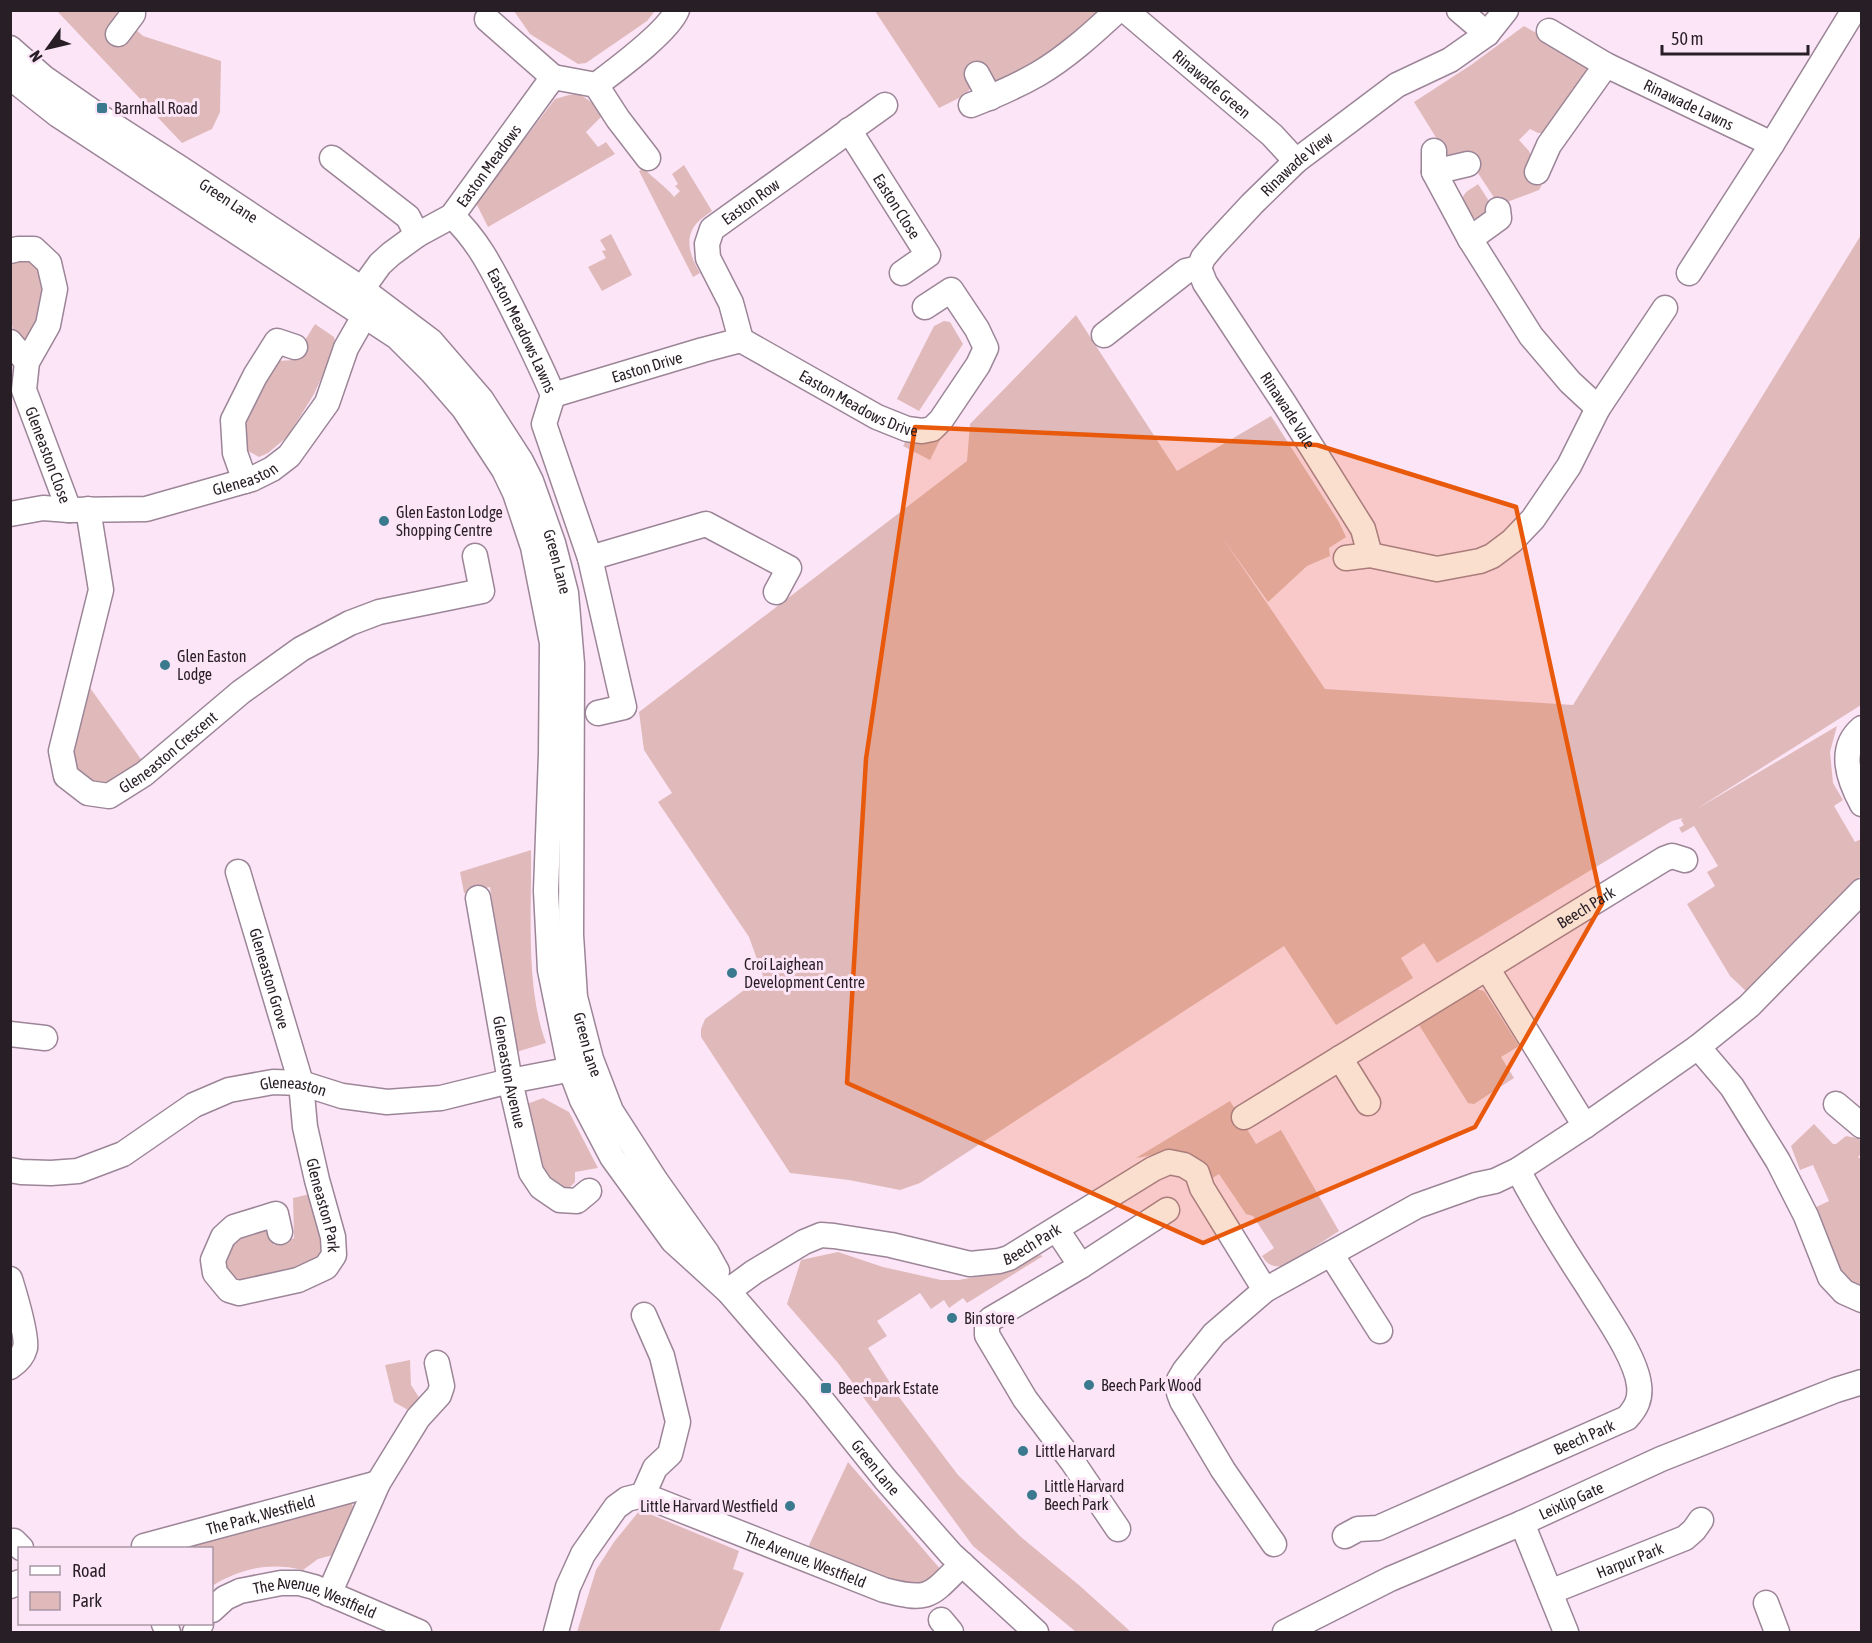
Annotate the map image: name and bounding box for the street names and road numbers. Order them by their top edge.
street label: Rinawade Green [1169,46,1254,122]
street label: Rinawade Lawns [1641,75,1737,134]
street label: Easton Meadows [453,121,525,210]
street label: Rinawade View [1257,128,1336,200]
street label: Easton Close [870,170,924,242]
street label: Easton Row [718,174,783,228]
street label: Green Lane [196,175,261,226]
street label: Easton Meadows Lawns [484,265,560,396]
street label: Easton Drive [609,348,684,386]
street label: Easton Meadows Drive [796,366,919,439]
street label: Rinawade Vale [1257,369,1319,452]
street label: Gleneaston Close [22,404,75,506]
street label: Gleneaston [210,459,281,499]
street label: Green Lane [540,527,575,596]
street label: Gleneaston Crescent [116,707,221,797]
street label: Beech Park [1554,883,1618,932]
street label: Gleneaston Grove [246,926,293,1031]
street label: Green Lane [570,1010,606,1079]
street label: Gleneaston Avenue [490,1015,530,1130]
street label: Gleneaston [258,1073,329,1100]
street label: Gleneaston Park [303,1156,343,1253]
street label: Beech Park [1001,1219,1064,1268]
street label: Beech Park [1551,1416,1617,1458]
street label: Green Lane [848,1436,904,1499]
street label: Leixlip Gate [1536,1478,1606,1523]
street label: The Park, Westfield [204,1491,317,1538]
street label: The Avenue, Westfield [742,1527,869,1591]
street label: Harpur Park [1594,1539,1666,1582]
street label: The Avenue, Westfield [251,1574,379,1622]

